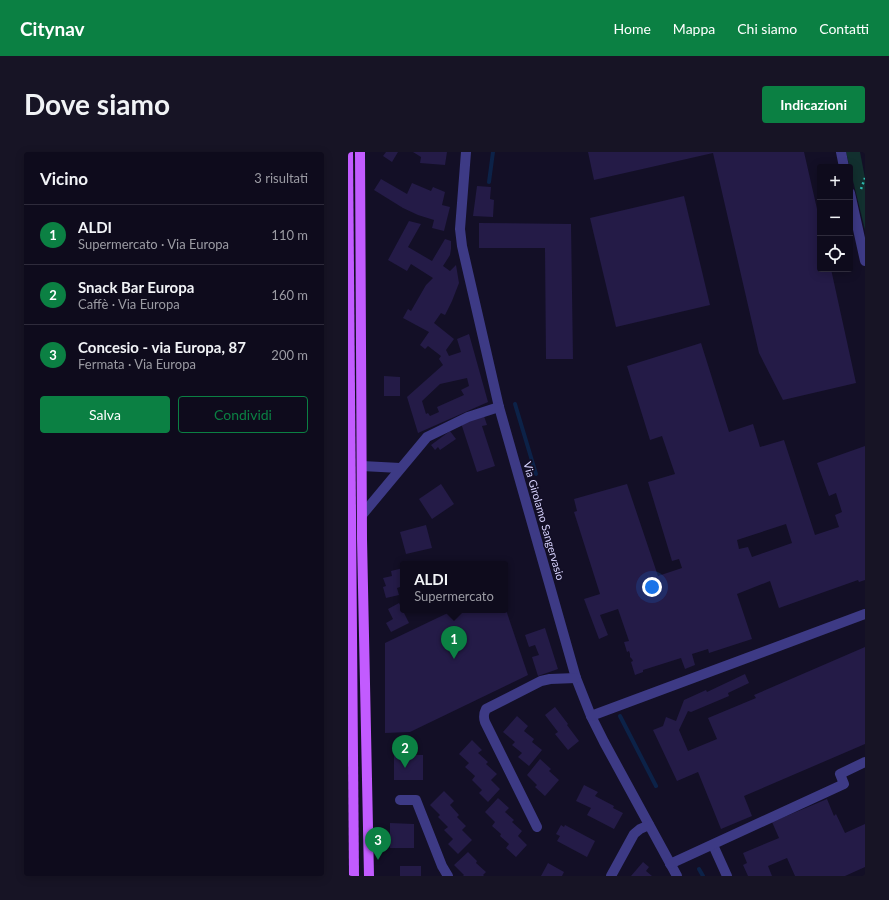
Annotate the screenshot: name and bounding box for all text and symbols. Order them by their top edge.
text: Citynav [20,17,85,40]
text: Home [614,20,651,37]
text: Mappa [673,20,715,37]
text: Chi siamo [737,20,797,37]
text: Contatti [819,20,869,37]
button: Indicazioni [762,86,865,123]
text: Dove siamo [24,87,170,121]
map controls [817,164,853,272]
button: + [817,164,853,200]
text: Vicino [40,168,88,189]
text: 3 risultati [254,170,308,186]
button: − [817,200,853,236]
text: ALDI [78,218,112,236]
text: 1 [49,227,57,243]
text: 110 m [271,227,308,243]
text: Supermercato · Via Europa [78,236,229,252]
button: locate [817,236,853,272]
text: Snack Bar Europa [78,278,194,296]
text: 2 [49,287,57,303]
text: 160 m [271,287,308,303]
text: Caffè · Via Europa [78,296,180,312]
text: Concesio - via Europa, 87 [78,338,246,356]
text: 3 [49,347,57,363]
text: 200 m [271,347,308,363]
text: Fermata · Via Europa [78,356,196,372]
button: Salva [40,396,170,433]
button: Condividi [178,396,308,433]
street label: Via Girolamo Sangervasio [521,460,568,582]
popup [400,561,508,613]
text: ALDI [414,570,448,588]
your location [642,577,662,597]
text: Supermercato [414,588,494,604]
pin: 1 [441,626,467,659]
pin: 2 [392,735,418,768]
pin: 3 [365,827,391,860]

